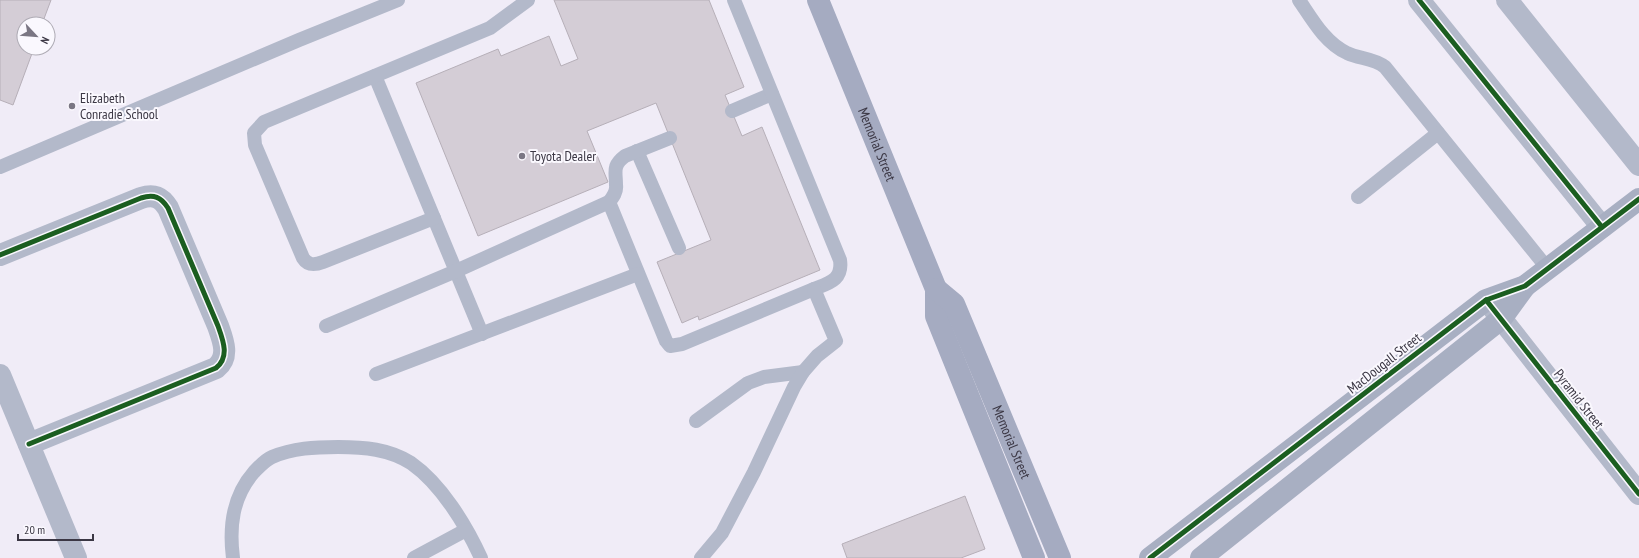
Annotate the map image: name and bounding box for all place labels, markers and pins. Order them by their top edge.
place label: Elizabeth Conradie School [80,89,159,123]
marker: Elizabeth Conradie School [67,101,77,111]
place label: Toyota Dealer [530,147,596,165]
marker: Toyota Dealer [517,151,527,161]

